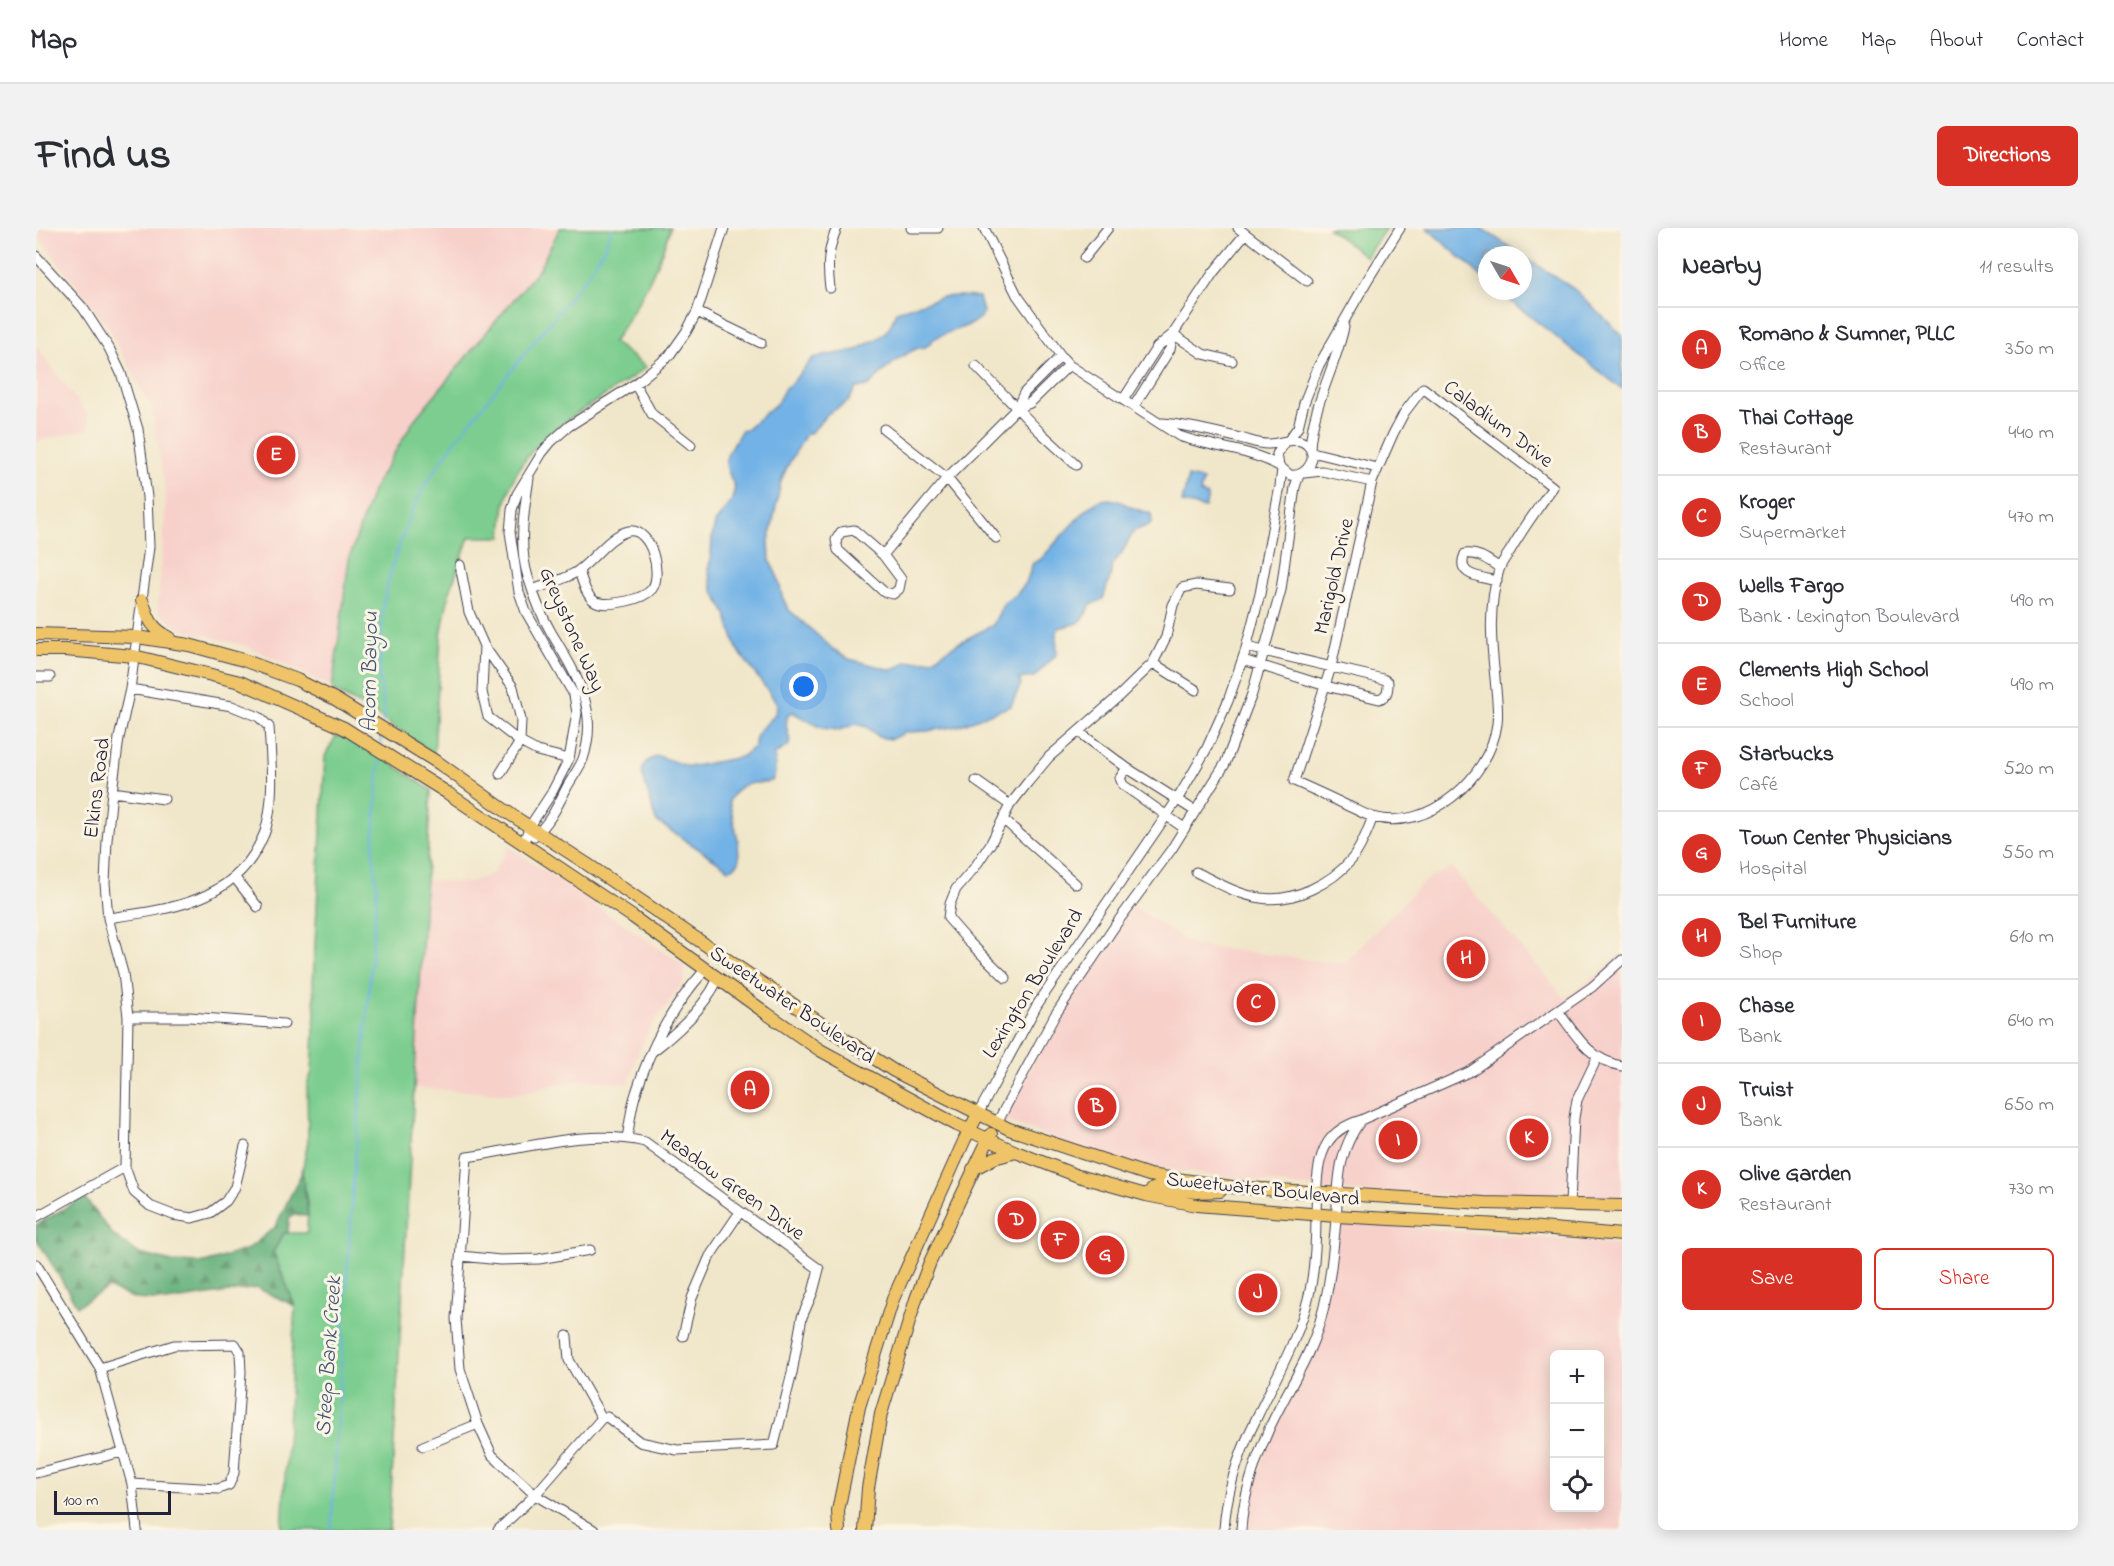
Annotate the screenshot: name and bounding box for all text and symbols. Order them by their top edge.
text: Map [30,21,77,62]
text: Home [1779,26,1828,56]
text: Map [1861,26,1896,56]
text: About [1929,26,1983,56]
text: Contact [2016,26,2084,56]
text: Find us [36,126,171,187]
button: Directions [1937,126,2078,186]
north arrow [1478,246,1532,300]
text: Nearby [1682,248,1761,286]
text: 11 results [1979,253,2054,282]
text: Romano & Sumner, PLLC [1739,319,1955,351]
text: A [1695,335,1708,364]
text: 350 m [2005,335,2054,364]
text: Office [1739,351,1785,380]
street label: Caladium Drive [1437,373,1559,476]
text: Thai Cottage [1739,403,1853,435]
text: B [1695,419,1708,448]
text: 440 m [2008,419,2054,448]
pin: E [256,432,296,478]
text: Restaurant [1739,435,1832,464]
text: Kroger [1739,487,1795,519]
text: C [1696,503,1707,532]
text: 470 m [2008,503,2054,532]
street label: Marigold Drive [1307,515,1365,638]
text: Supermarket [1739,519,1846,548]
street label: Greystone Way [528,563,612,698]
text: Wells Fargo [1739,571,1844,603]
text: D [1694,587,1709,616]
text: 490 m [2011,587,2054,616]
text: Bank · Lexington Boulevard [1739,603,1959,632]
water label: Acorn Bayou [354,611,388,733]
text: Clements High School [1739,655,1928,687]
text: E [1695,671,1708,700]
text: 490 m [2011,671,2054,700]
your location [789,672,818,701]
text: School [1739,687,1794,716]
street label: Elkins Road [77,736,119,840]
text: Starbucks [1739,739,1834,771]
text: F [1695,755,1708,784]
text: 520 m [2003,755,2054,784]
text: Café [1739,771,1778,800]
text: Town Center Physicians [1739,823,1952,855]
text: G [1695,839,1708,868]
text: 550 m [2002,839,2054,868]
text: Hospital [1739,855,1807,884]
street label: Lexington Boulevard [976,903,1094,1066]
text: Bel Furniture [1739,907,1856,939]
text: H [1696,923,1707,952]
text: 610 m [2010,923,2054,952]
pin: H [1446,936,1486,982]
street label: Sweetwater Boulevard [703,939,881,1072]
text: Shop [1739,939,1783,968]
pin: C [1236,980,1276,1026]
text: Chase [1739,991,1794,1023]
text: I [1699,1007,1704,1036]
text: 640 m [2008,1007,2054,1036]
text: Bank [1739,1023,1782,1052]
pin: A [730,1068,770,1112]
text: Truist [1739,1075,1794,1107]
pin: B [1078,1084,1116,1130]
text: J [1697,1091,1706,1120]
text: 650 m [2005,1091,2054,1120]
text: Bank [1739,1107,1782,1136]
pin: K [1510,1116,1548,1160]
pin: I [1378,1118,1418,1162]
street label: Meadow Green Drive [653,1123,811,1249]
text: Olive Garden [1739,1159,1851,1191]
street label: Sweetwater Boulevard [1165,1165,1361,1215]
text: K [1697,1175,1706,1204]
text: 730 m [2008,1175,2054,1204]
text: Restaurant [1739,1191,1832,1220]
pin: D [998,1198,1036,1242]
pin: F [1040,1218,1080,1262]
pin: G [1086,1232,1124,1278]
button: Save [1682,1248,1862,1310]
button: Share [1874,1248,2054,1310]
pin: J [1238,1270,1278,1316]
water label: Steep Bank Creek [308,1274,352,1437]
map controls [1550,1350,1604,1512]
button: + [1550,1350,1604,1404]
button: − [1550,1404,1604,1458]
button: locate [1550,1458,1604,1512]
scale bar [54,1488,171,1516]
text: 100 m [63,1489,98,1513]

